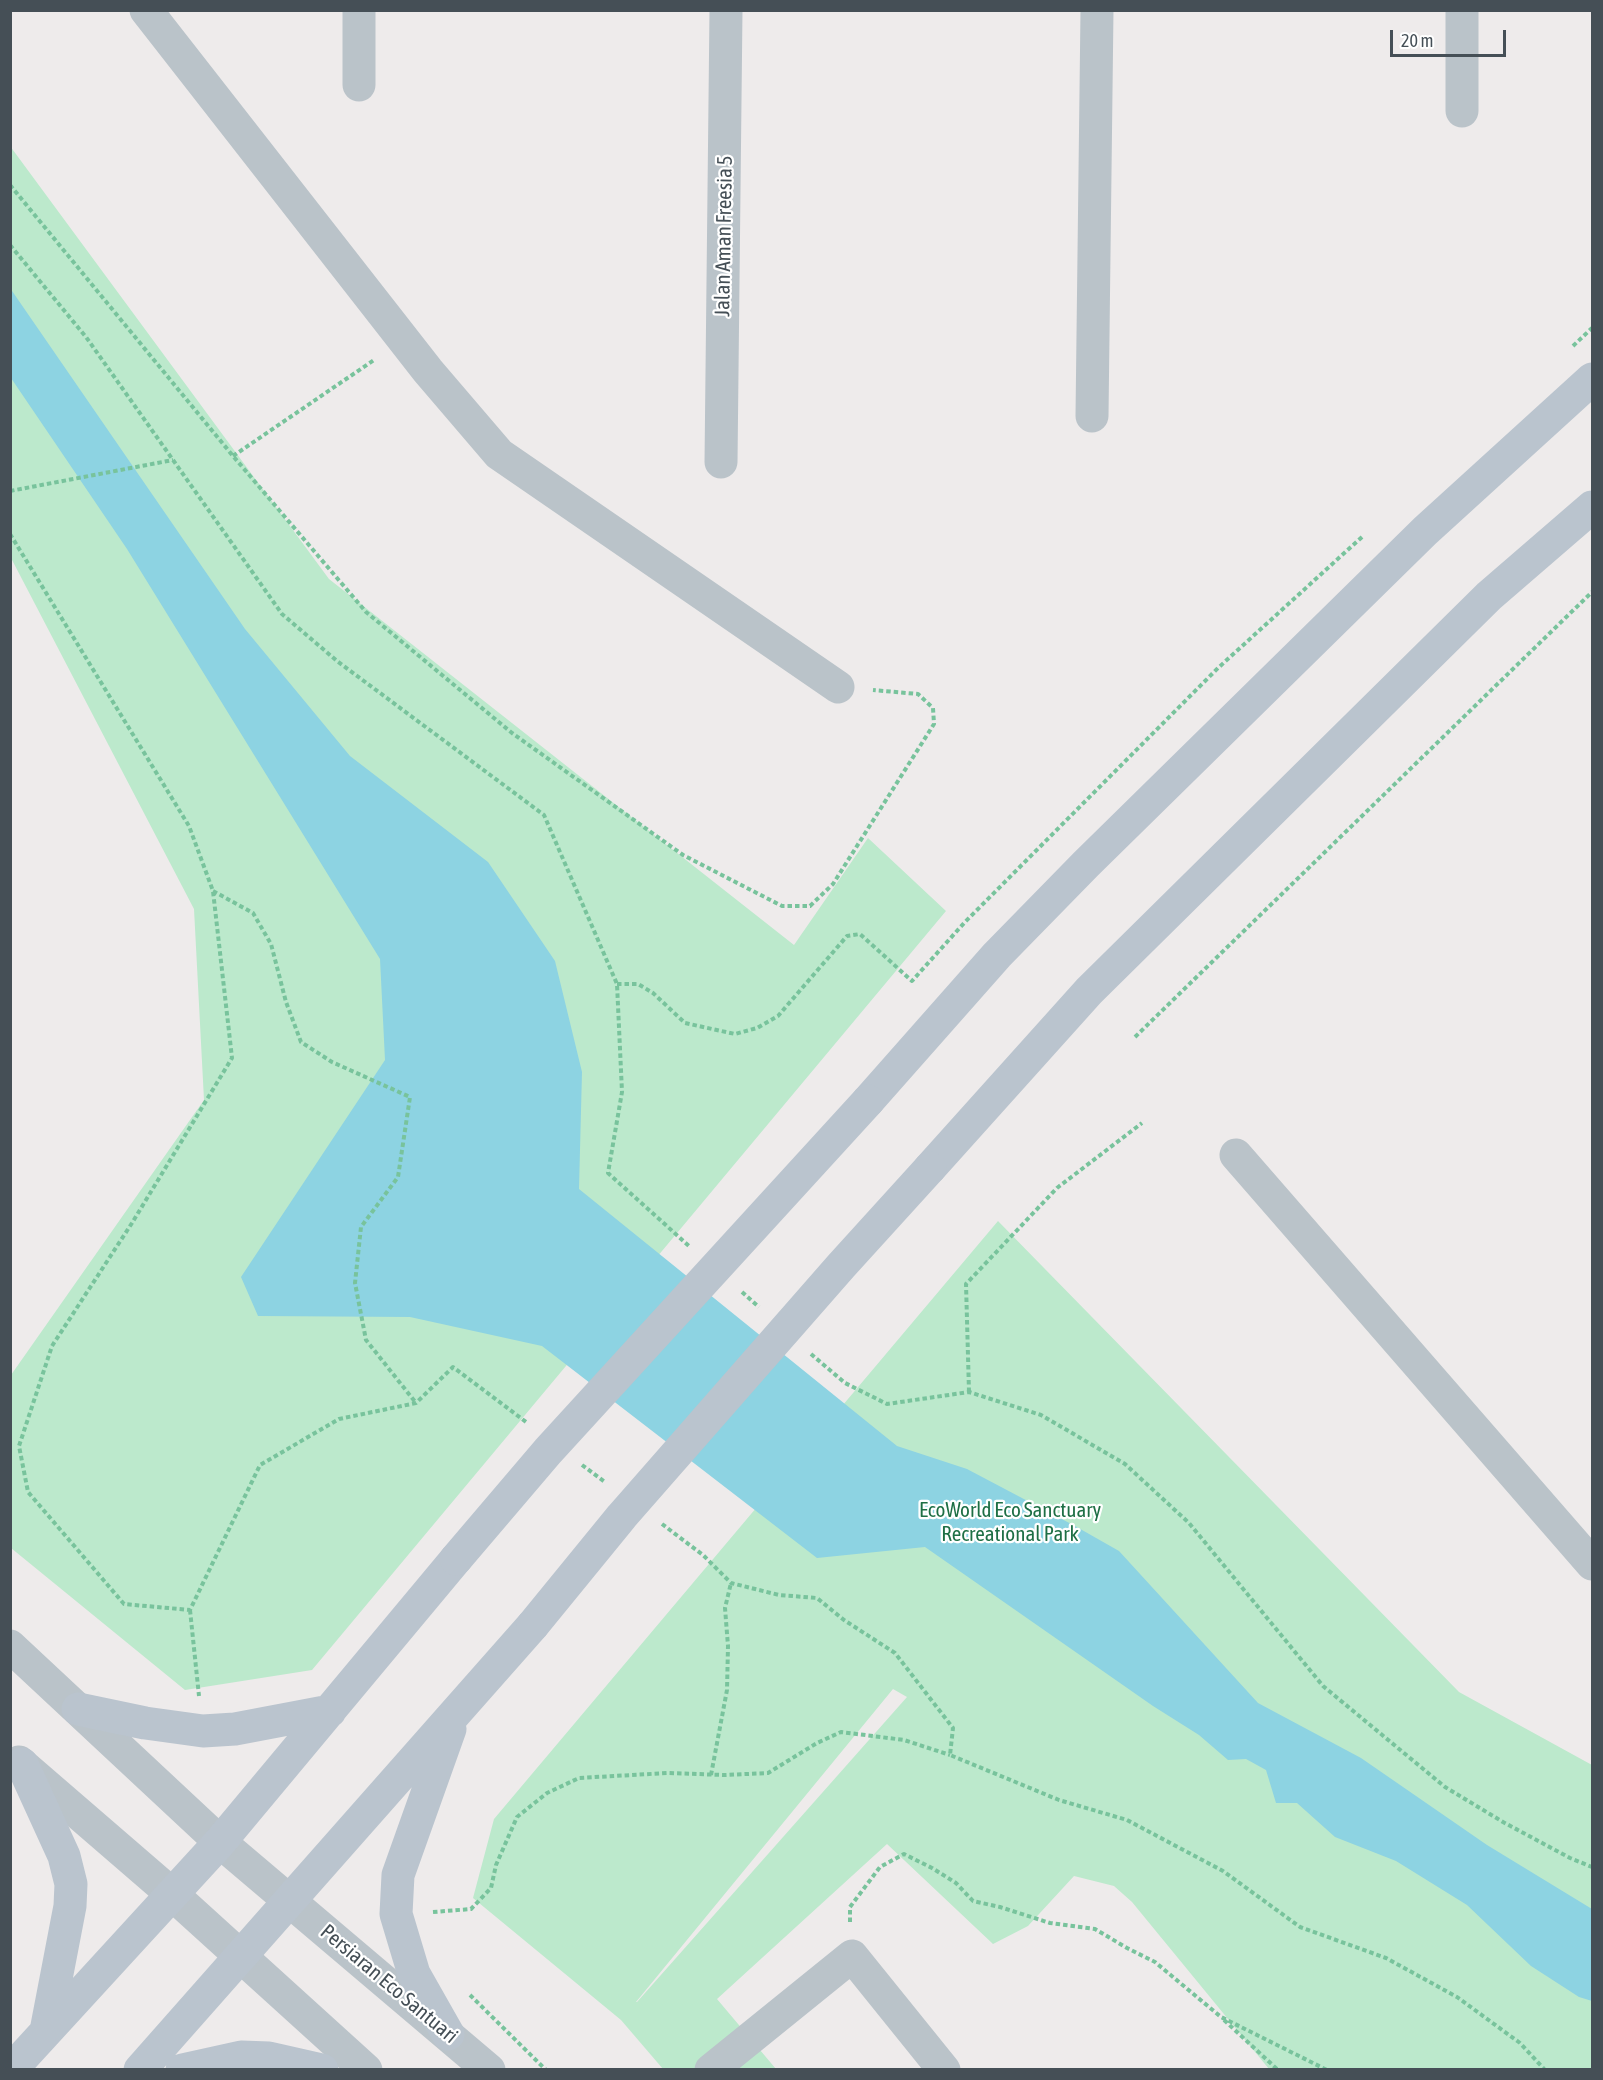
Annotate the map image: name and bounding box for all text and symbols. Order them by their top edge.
scale bar [1393,18,1508,56]
text: 20 m [1401,30,1433,51]
street label: Jalan Aman Freesia 5 [710,155,738,317]
park label: EcoWorld Eco Sanctuary Recreational Park [919,1497,1101,1547]
street label: Persiaran Eco Santuari [315,1919,463,2049]

